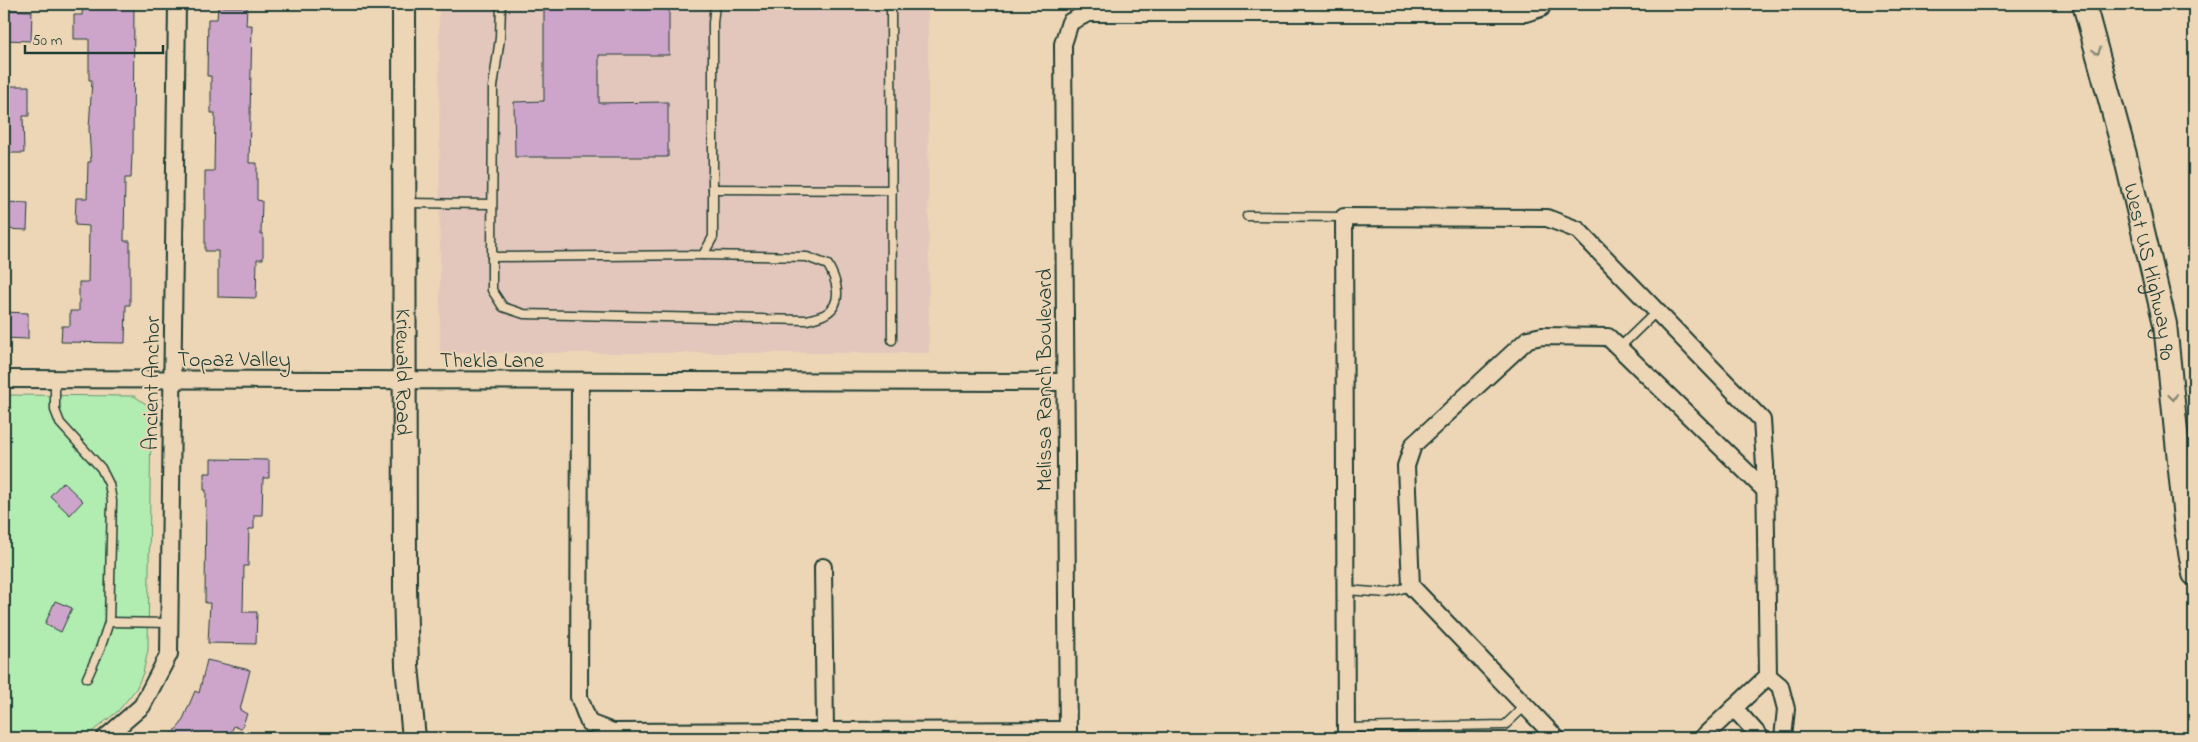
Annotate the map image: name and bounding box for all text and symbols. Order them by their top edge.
scale bar [25,22,162,54]
text: 50 m [32,30,63,52]
one-way arrow [2091,46,2102,55]
street label: West US Highway 90 [2113,180,2182,362]
street label: Melissa Ranch Boulevard [1030,268,1062,492]
street label: Kriewald Road [386,308,418,436]
street label: Ancient Anchor [136,315,170,451]
street label: Topaz Valley [177,345,291,378]
street label: Thekla Lane [440,346,544,378]
one-way arrow [2167,393,2178,401]

